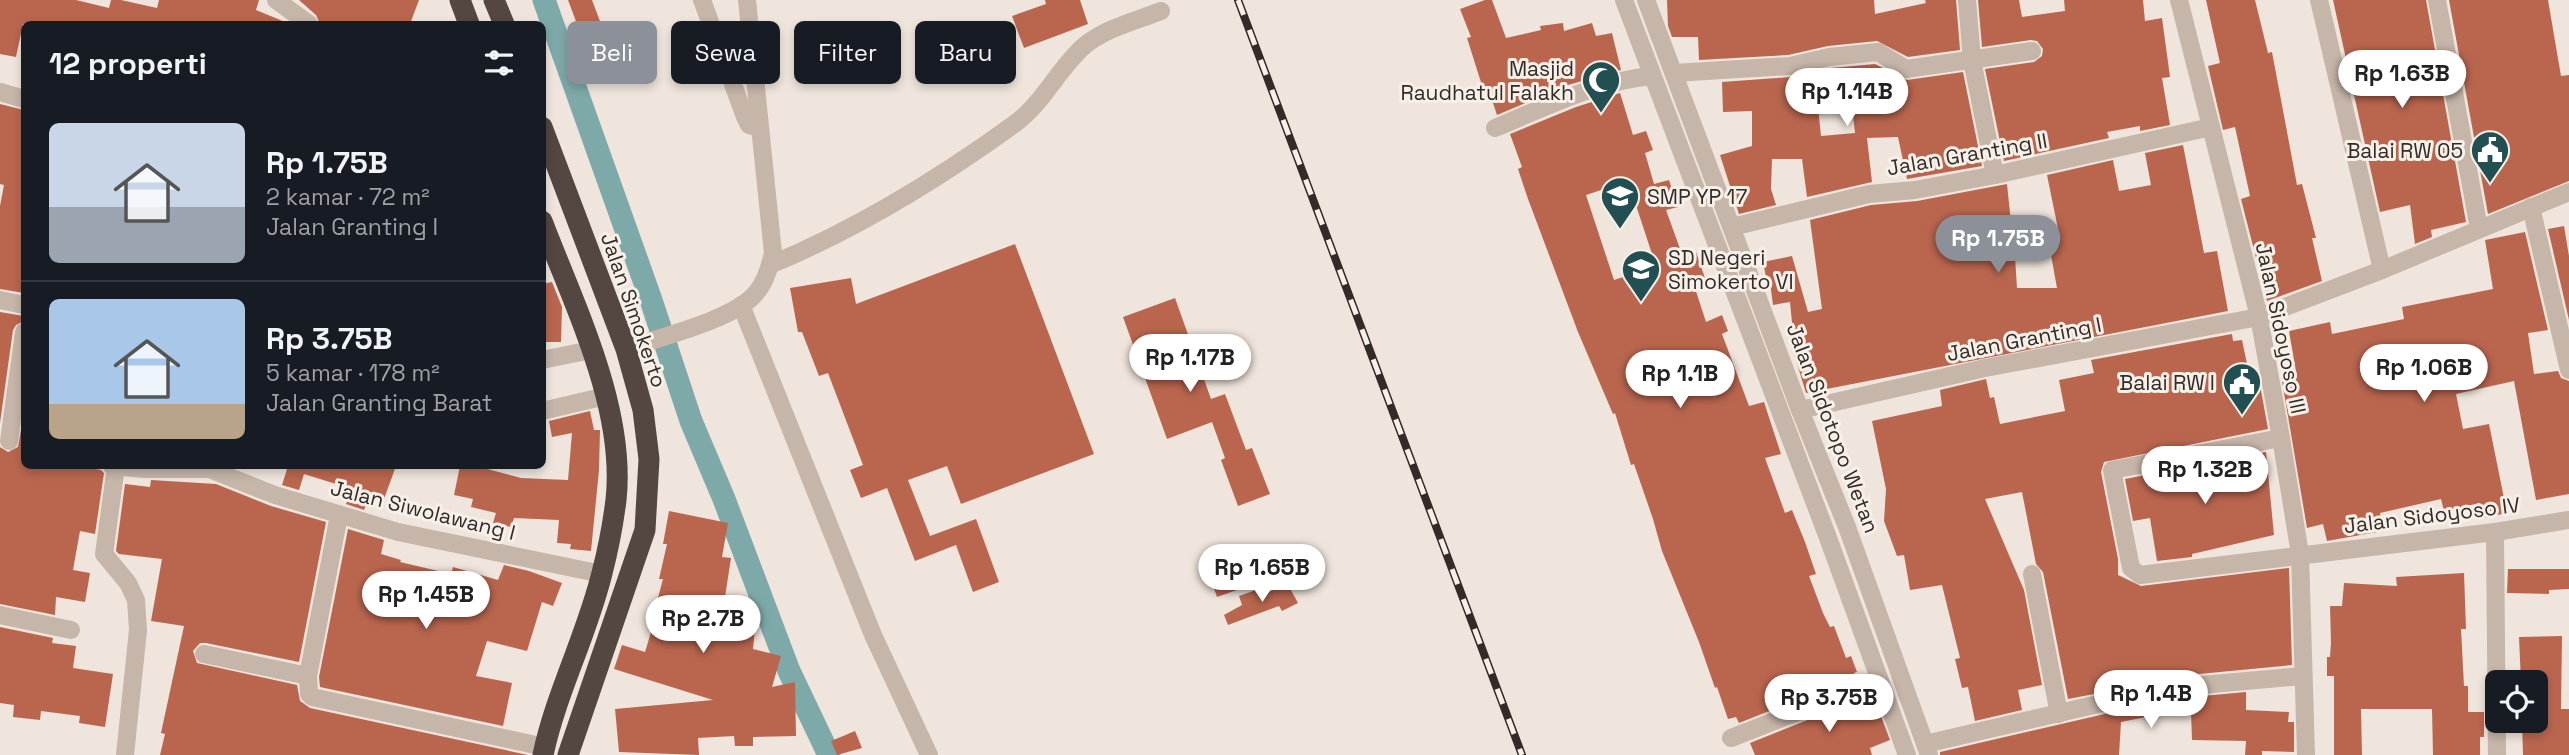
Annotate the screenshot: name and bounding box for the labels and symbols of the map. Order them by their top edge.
pin: Rp 1.63B [2330,50,2474,110]
place label: Masjid Raudhatul Falakh [1401,55,1574,106]
mosque icon: Masjid Raudhatul Falakh [1580,59,1622,114]
pin: Rp 1.14B [1775,68,1919,128]
street label: Jalan Granting II [1885,127,2049,181]
public building icon: Balai RW 05 [2469,129,2511,184]
place label: Balai RW 05 [2346,137,2463,164]
school or university icon: SMP YP 17 [1599,175,1641,230]
place label: SMP YP 17 [1647,183,1747,210]
pin: Rp 1.75B [1926,216,2070,275]
street label: Jalan Simokerto [595,229,673,391]
street label: Jalan Sidoyoso III [2250,240,2312,416]
place label: SD Negeri Simokerto VI [1668,244,1794,295]
school or university icon: SD Negeri Simokerto VI [1620,248,1662,303]
street label: Jalan Granting I [1944,311,2104,367]
street label: Jalan Sidotopo Wetan [1781,319,1885,537]
pin: Rp 1.17B [1118,334,1262,394]
pin: Rp 1.06B [2352,344,2496,404]
pin: Rp 1.1B [1615,350,1745,410]
public building icon: Balai RW I [2221,361,2263,416]
place label: Balai RW I [2119,369,2215,396]
pin: Rp 1.32B [2133,447,2277,506]
street label: Jalan Siwolawang I [328,474,518,546]
street label: Jalan Sidoyoso IV [2342,491,2522,539]
pin: Rp 1.65B [1190,544,1334,604]
pin: Rp 1.45B [354,572,498,631]
pin: Rp 2.7B [638,596,768,655]
pin: Rp 1.4B [2086,670,2216,730]
pin: Rp 3.75B [1757,674,1901,734]

